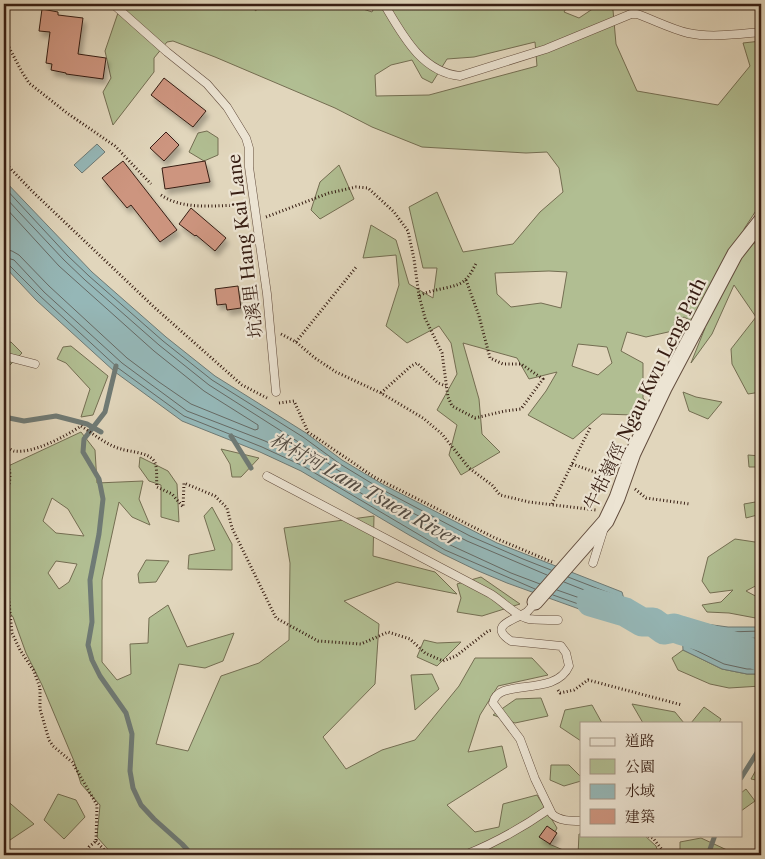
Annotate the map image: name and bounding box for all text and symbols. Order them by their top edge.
street label: 坑溪里 Hang Kai Lane [223,153,267,339]
street label: 牛牯嶺徑 Ngau Kwu Leng Path [579,274,711,514]
water label: 林村河 Lam Tsuen River [266,428,465,552]
legend [580,722,742,836]
text: 道路 [625,731,655,750]
text: 公園 [625,757,655,776]
text: 水域 [625,781,655,800]
text: 建築 [625,807,655,826]

